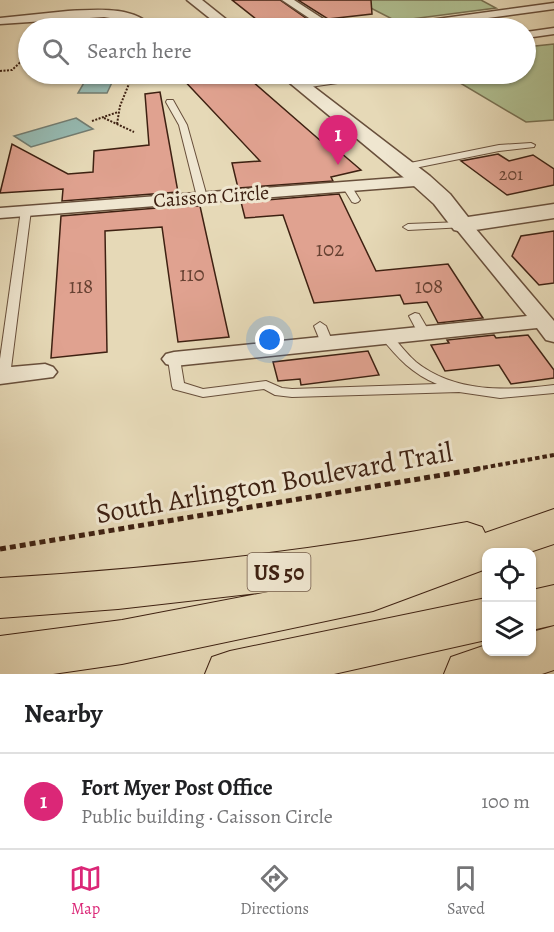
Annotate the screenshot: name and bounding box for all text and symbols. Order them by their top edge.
search box [18,18,536,84]
icon: search [39,35,72,68]
text: Search here [87,36,192,66]
pin: 1 [318,116,358,165]
house number: 201 [499,162,523,186]
street label: Caisson Circle [152,179,270,214]
house number: 102 [316,235,344,263]
house number: 110 [179,260,205,288]
house number: 118 [69,272,93,300]
house number: 108 [415,272,443,300]
your location [255,325,284,354]
street label: South Arlington Boulevard Trail [93,433,456,533]
map controls [482,548,536,656]
button: locate [482,548,536,602]
road number: US 50 [248,553,310,591]
button: layers [482,602,536,656]
text: Nearby [24,696,103,731]
text: Fort Myer Post Office [81,773,273,803]
text: 1 [40,788,47,815]
text: 100 m [481,788,530,815]
text: Public building · Caisson Circle [81,803,333,830]
tab: Map [69,862,102,920]
tab: Directions [240,862,309,920]
tab: Saved [447,862,485,920]

